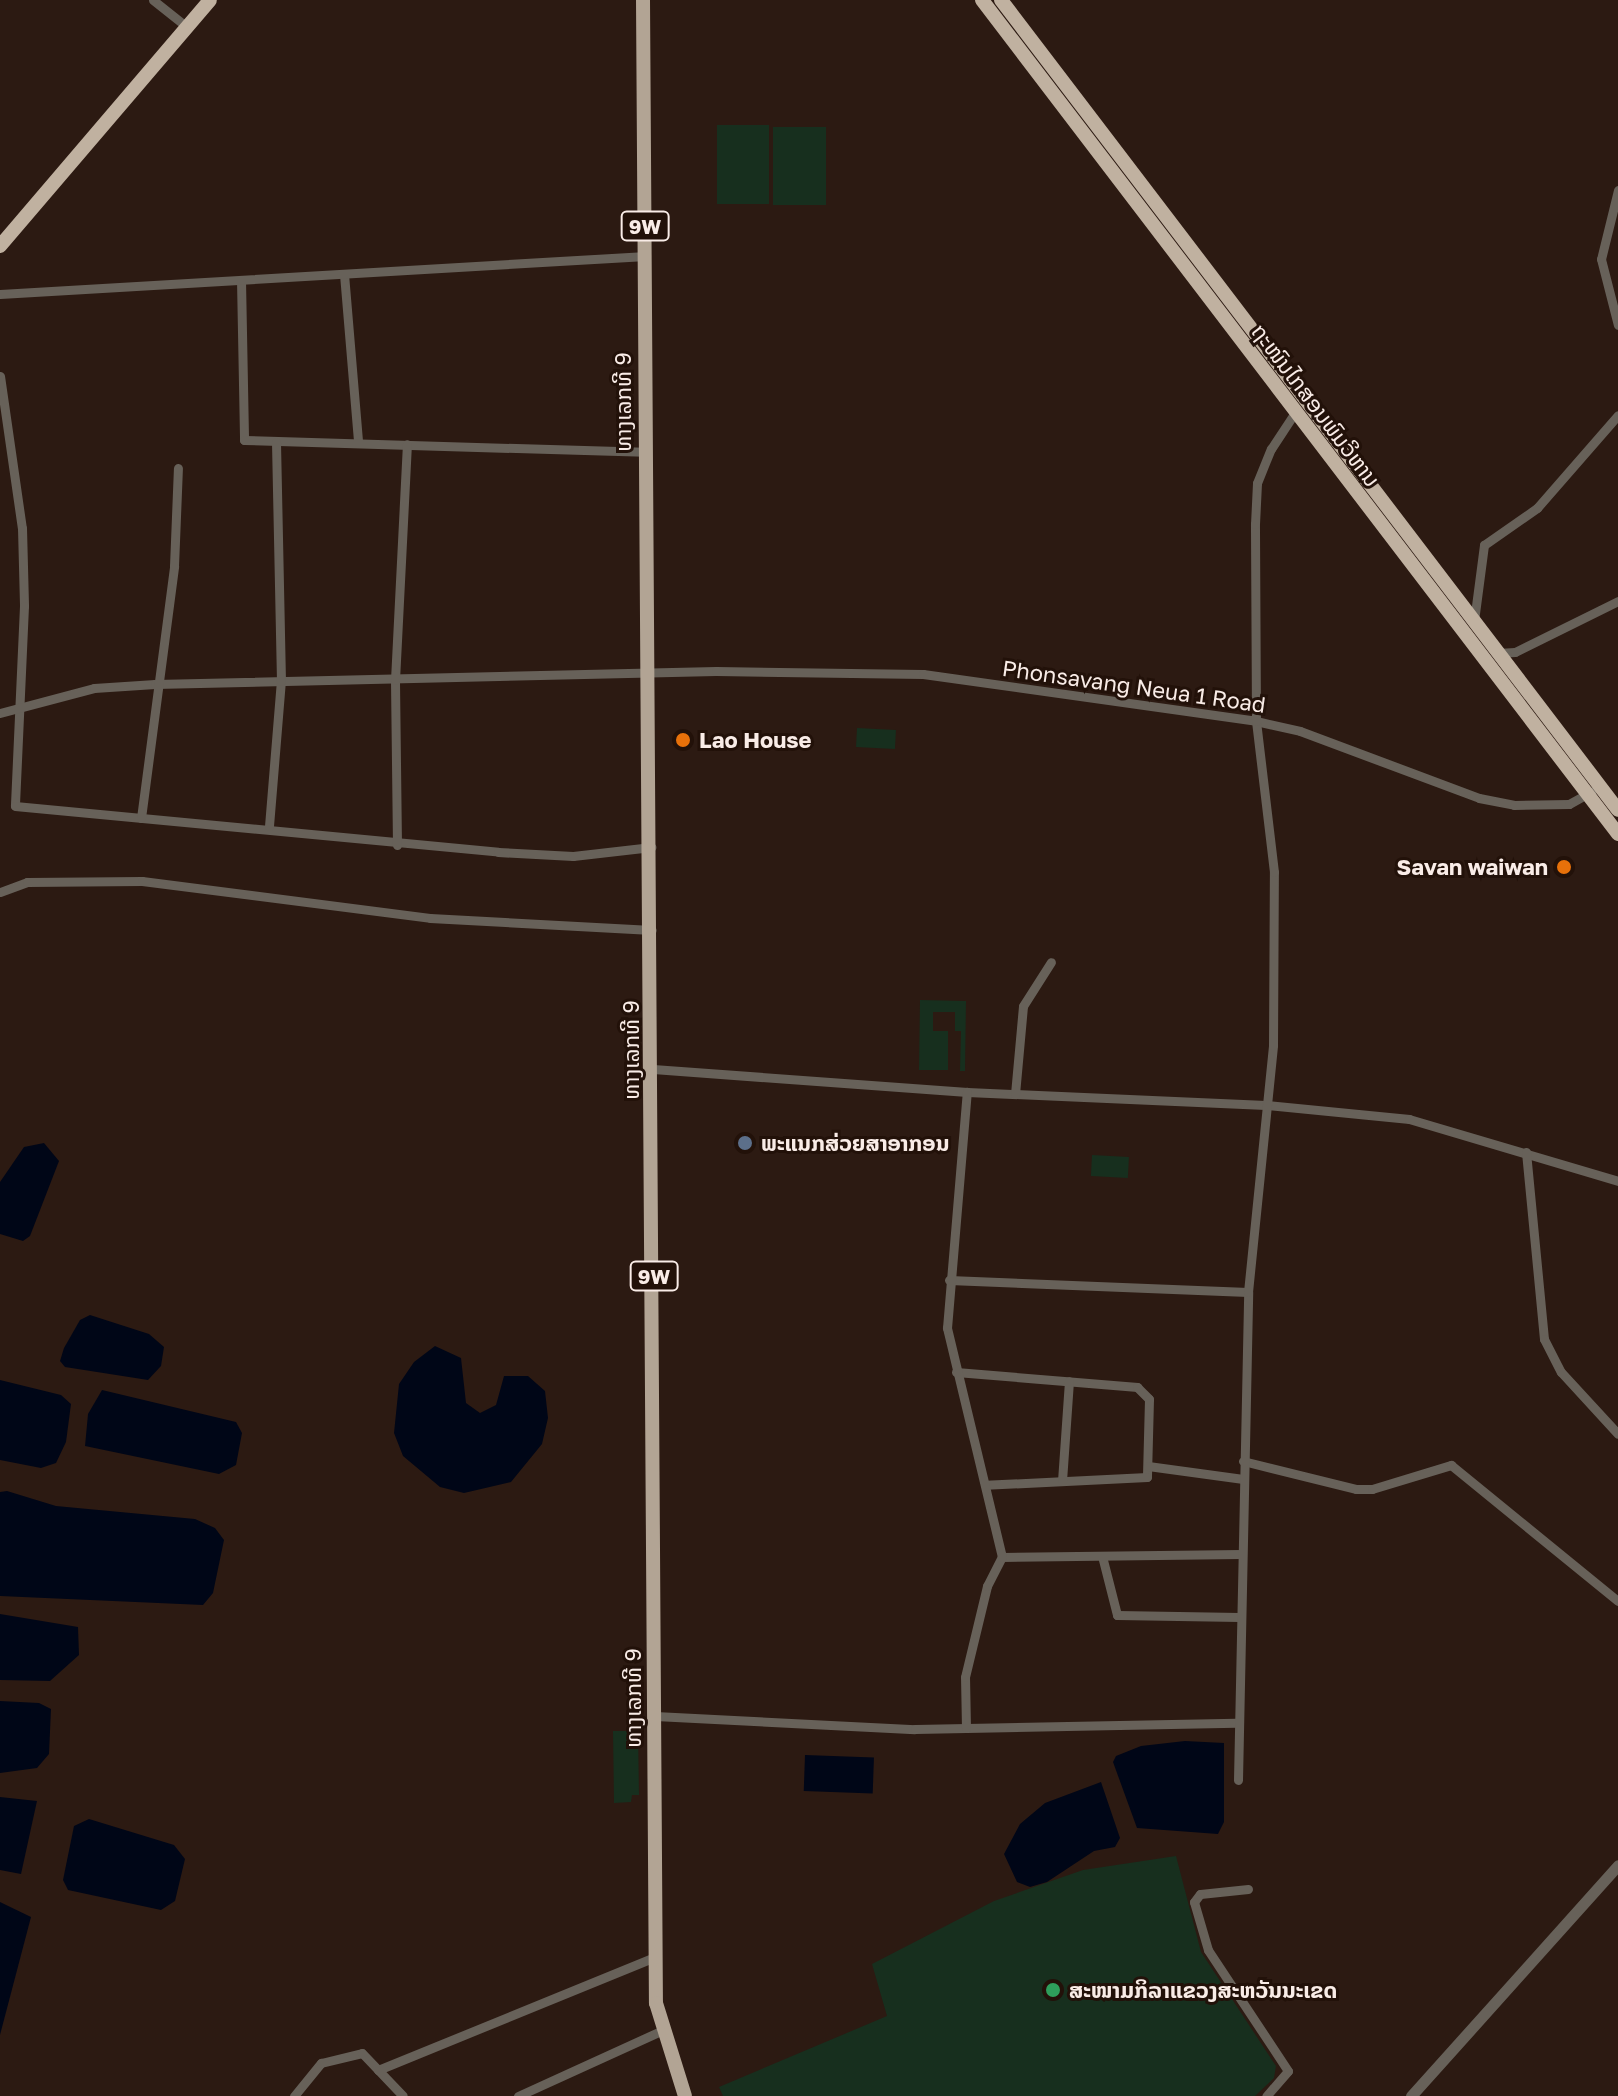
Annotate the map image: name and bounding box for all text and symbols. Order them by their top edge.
road number: 9W [619,210,671,242]
street label: ຖະໜົນໄກສອນພົມວິຫານ [1246,318,1386,492]
street label: ທາງເລກທີ 9 [610,352,636,452]
street label: Phonsavang Neua 1 Road [1001,654,1267,718]
place label: Lao House [699,727,812,753]
marker: Lao House [674,731,692,749]
place label: Savan waiwan [1397,854,1548,880]
marker: Savan waiwan [1555,858,1573,876]
street label: ທາງເລກທີ 9 [618,1000,644,1100]
place label: ພະແນກສ່ວຍສາອາກອນ [761,1130,949,1156]
marker: ພະແນກສ່ວຍສາອາກອນ [736,1134,754,1152]
road number: 9W [628,1260,680,1292]
street label: ທາງເລກທີ 9 [620,1648,646,1748]
place label: ສະໜາມກິລາແຂວງສະຫວັນນະເຂດ [1069,1977,1337,2003]
marker: ສະໜາມກິລາແຂວງສະຫວັນນະເຂດ [1044,1981,1062,1999]

